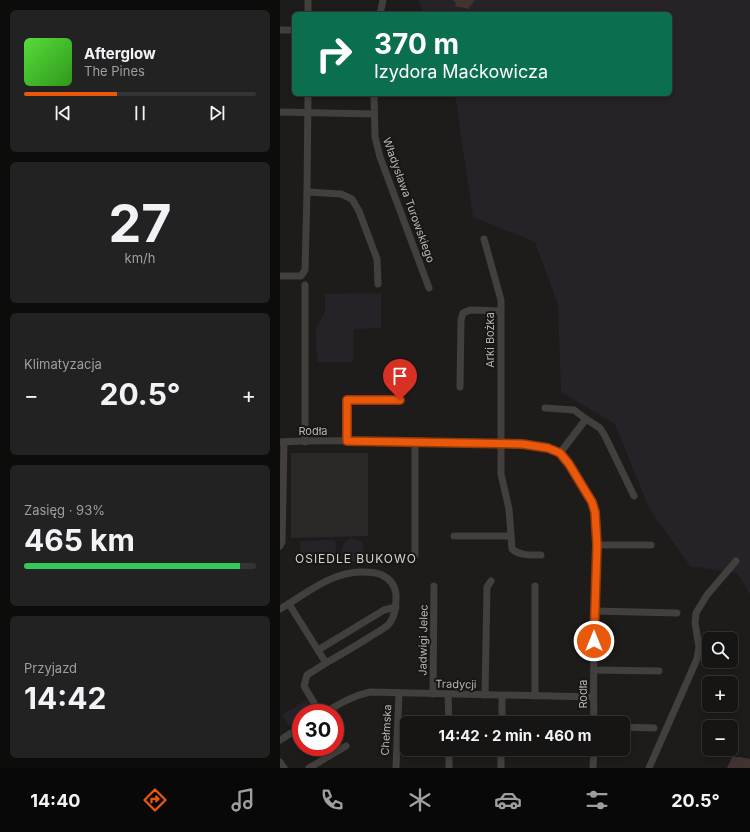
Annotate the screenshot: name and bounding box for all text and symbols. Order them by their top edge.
text: 370 m [374,27,459,61]
icon: right [308,28,360,80]
text: Afterglow [84,44,156,63]
text: Izydora Maćkowicza [374,61,548,82]
text: The Pines [84,63,145,79]
icon: previous [52,102,74,124]
icon: pause [129,102,151,124]
icon: next [206,102,228,124]
street label: Władysława Turowskiego [380,136,438,265]
text: 27 [109,192,172,255]
text: km/h [125,250,155,266]
street label: Arki Bożka [483,312,497,368]
text: Klimatyzacja [24,356,102,372]
pin [383,359,417,400]
icon: arrive [389,365,411,387]
text: 20.5° [100,376,180,412]
text: − [24,382,39,408]
text: + [241,382,256,408]
street label: Rodła [298,424,328,438]
text: Zasięg · 93% [24,502,105,518]
text: 465 km [24,522,135,558]
district label: OSIEDLE BUKOWO [295,551,417,566]
street label: Jadwigi Jelec [415,604,431,676]
position arrow [573,620,615,662]
map controls [702,632,738,756]
button: search [702,632,738,668]
text: Przyjazd [24,660,77,676]
button: + [702,676,738,712]
street label: Tradycji [435,677,477,691]
street label: Rodła [576,679,590,709]
text: 14:42 [24,680,106,716]
speed limit sign: 30 [292,704,344,756]
street label: Chełmska [378,704,394,756]
button: − [702,720,738,756]
text: 14:42 · 2 min · 460 m [439,726,591,745]
icon: directions [141,786,169,814]
icon: music [229,786,257,814]
icon: phone [318,786,346,814]
icon: climate [406,786,434,814]
icon: car [494,786,522,814]
icon: filters [583,786,611,814]
text: 14:40 [30,790,80,811]
text: 20.5° [671,790,720,811]

